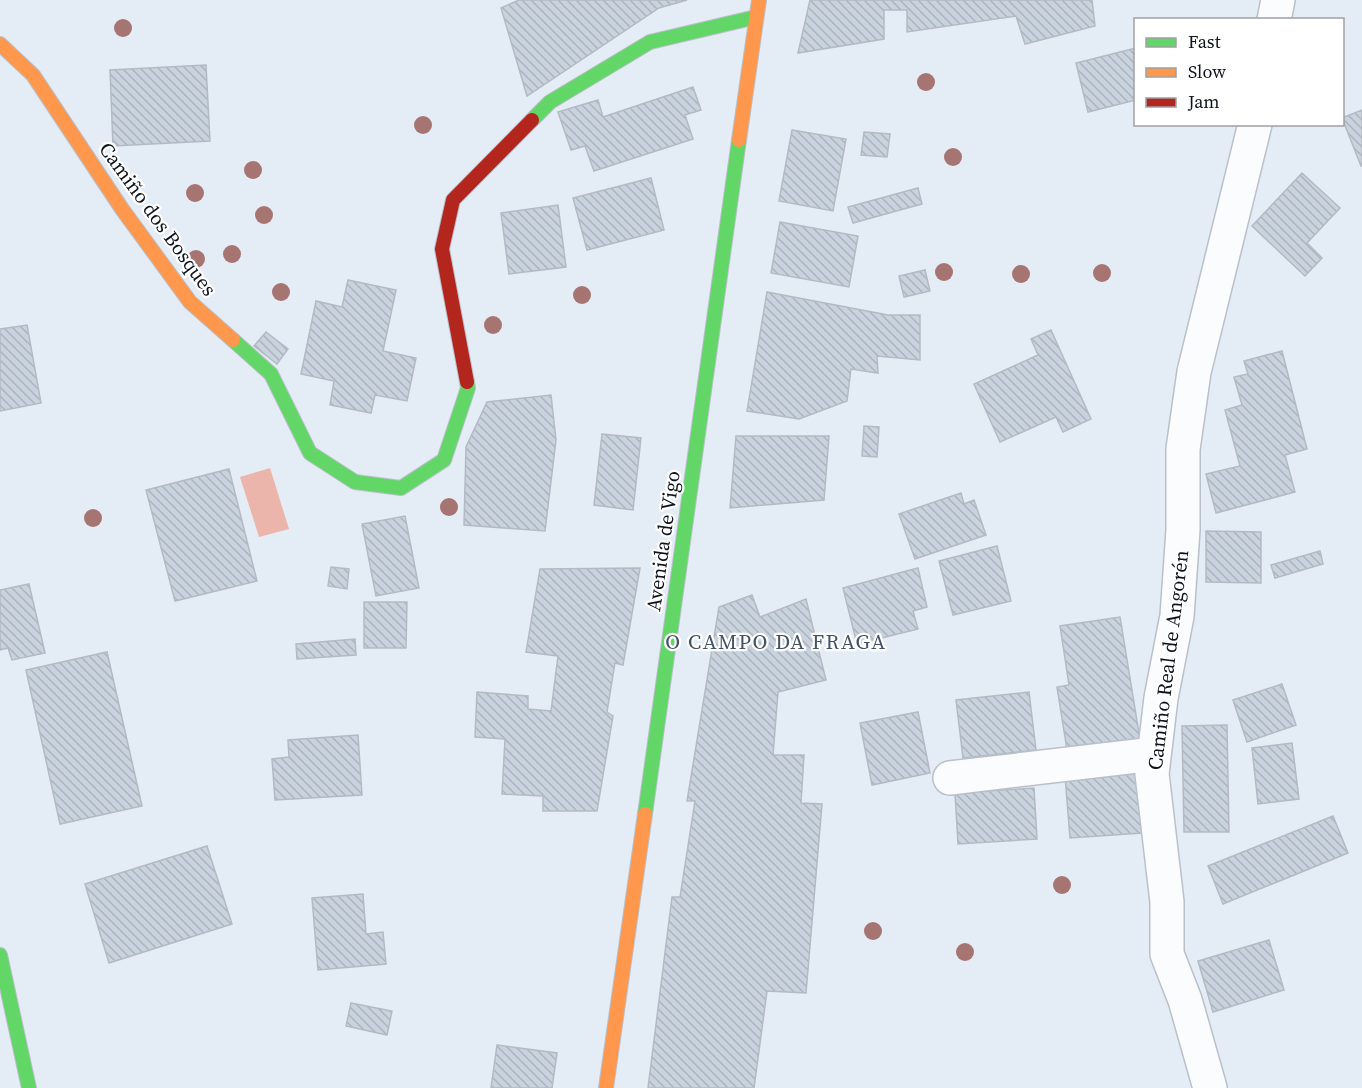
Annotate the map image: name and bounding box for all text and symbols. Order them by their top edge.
legend [1134,18,1344,126]
text: Fast [1188,29,1221,54]
text: Slow [1188,59,1226,84]
text: Jam [1187,89,1220,114]
street label: Camiño dos Bosques [93,136,223,302]
street label: Avenida de Vigo [639,469,687,613]
street label: Camiño Real de Angorén [1141,548,1195,772]
district label: O CAMPO DA FRAGA [665,627,887,656]

